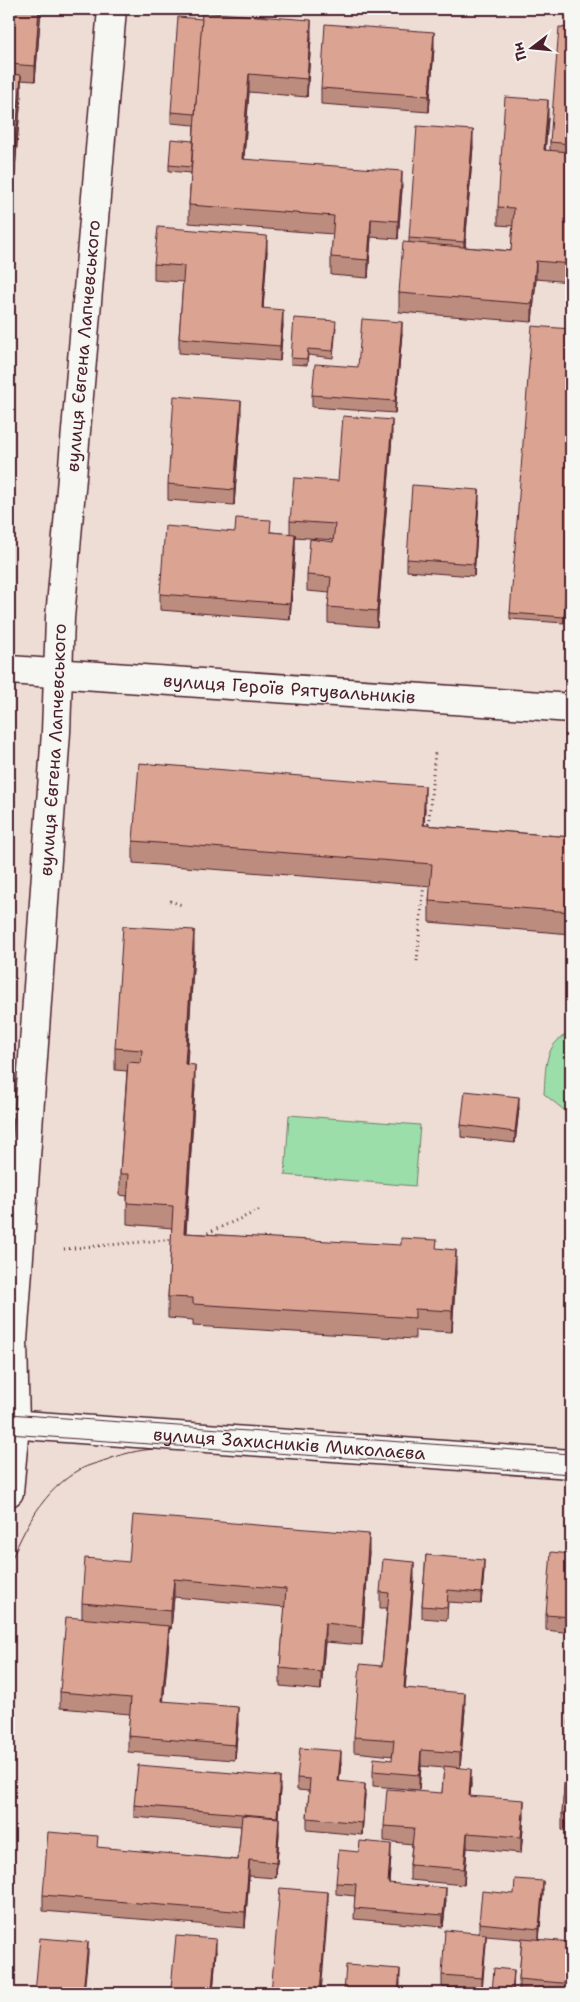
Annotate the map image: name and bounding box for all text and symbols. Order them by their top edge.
north arrow [508,22,558,72]
text: Пн [508,40,531,63]
street label: вулиця Євгена Лапчевського [61,219,106,473]
street label: вулиця Євгена Лапчевського [34,623,72,877]
street label: вулиця Героїв Рятувальників [162,668,416,709]
street label: вулиця Захисників Миколаєва [152,1422,426,1466]

